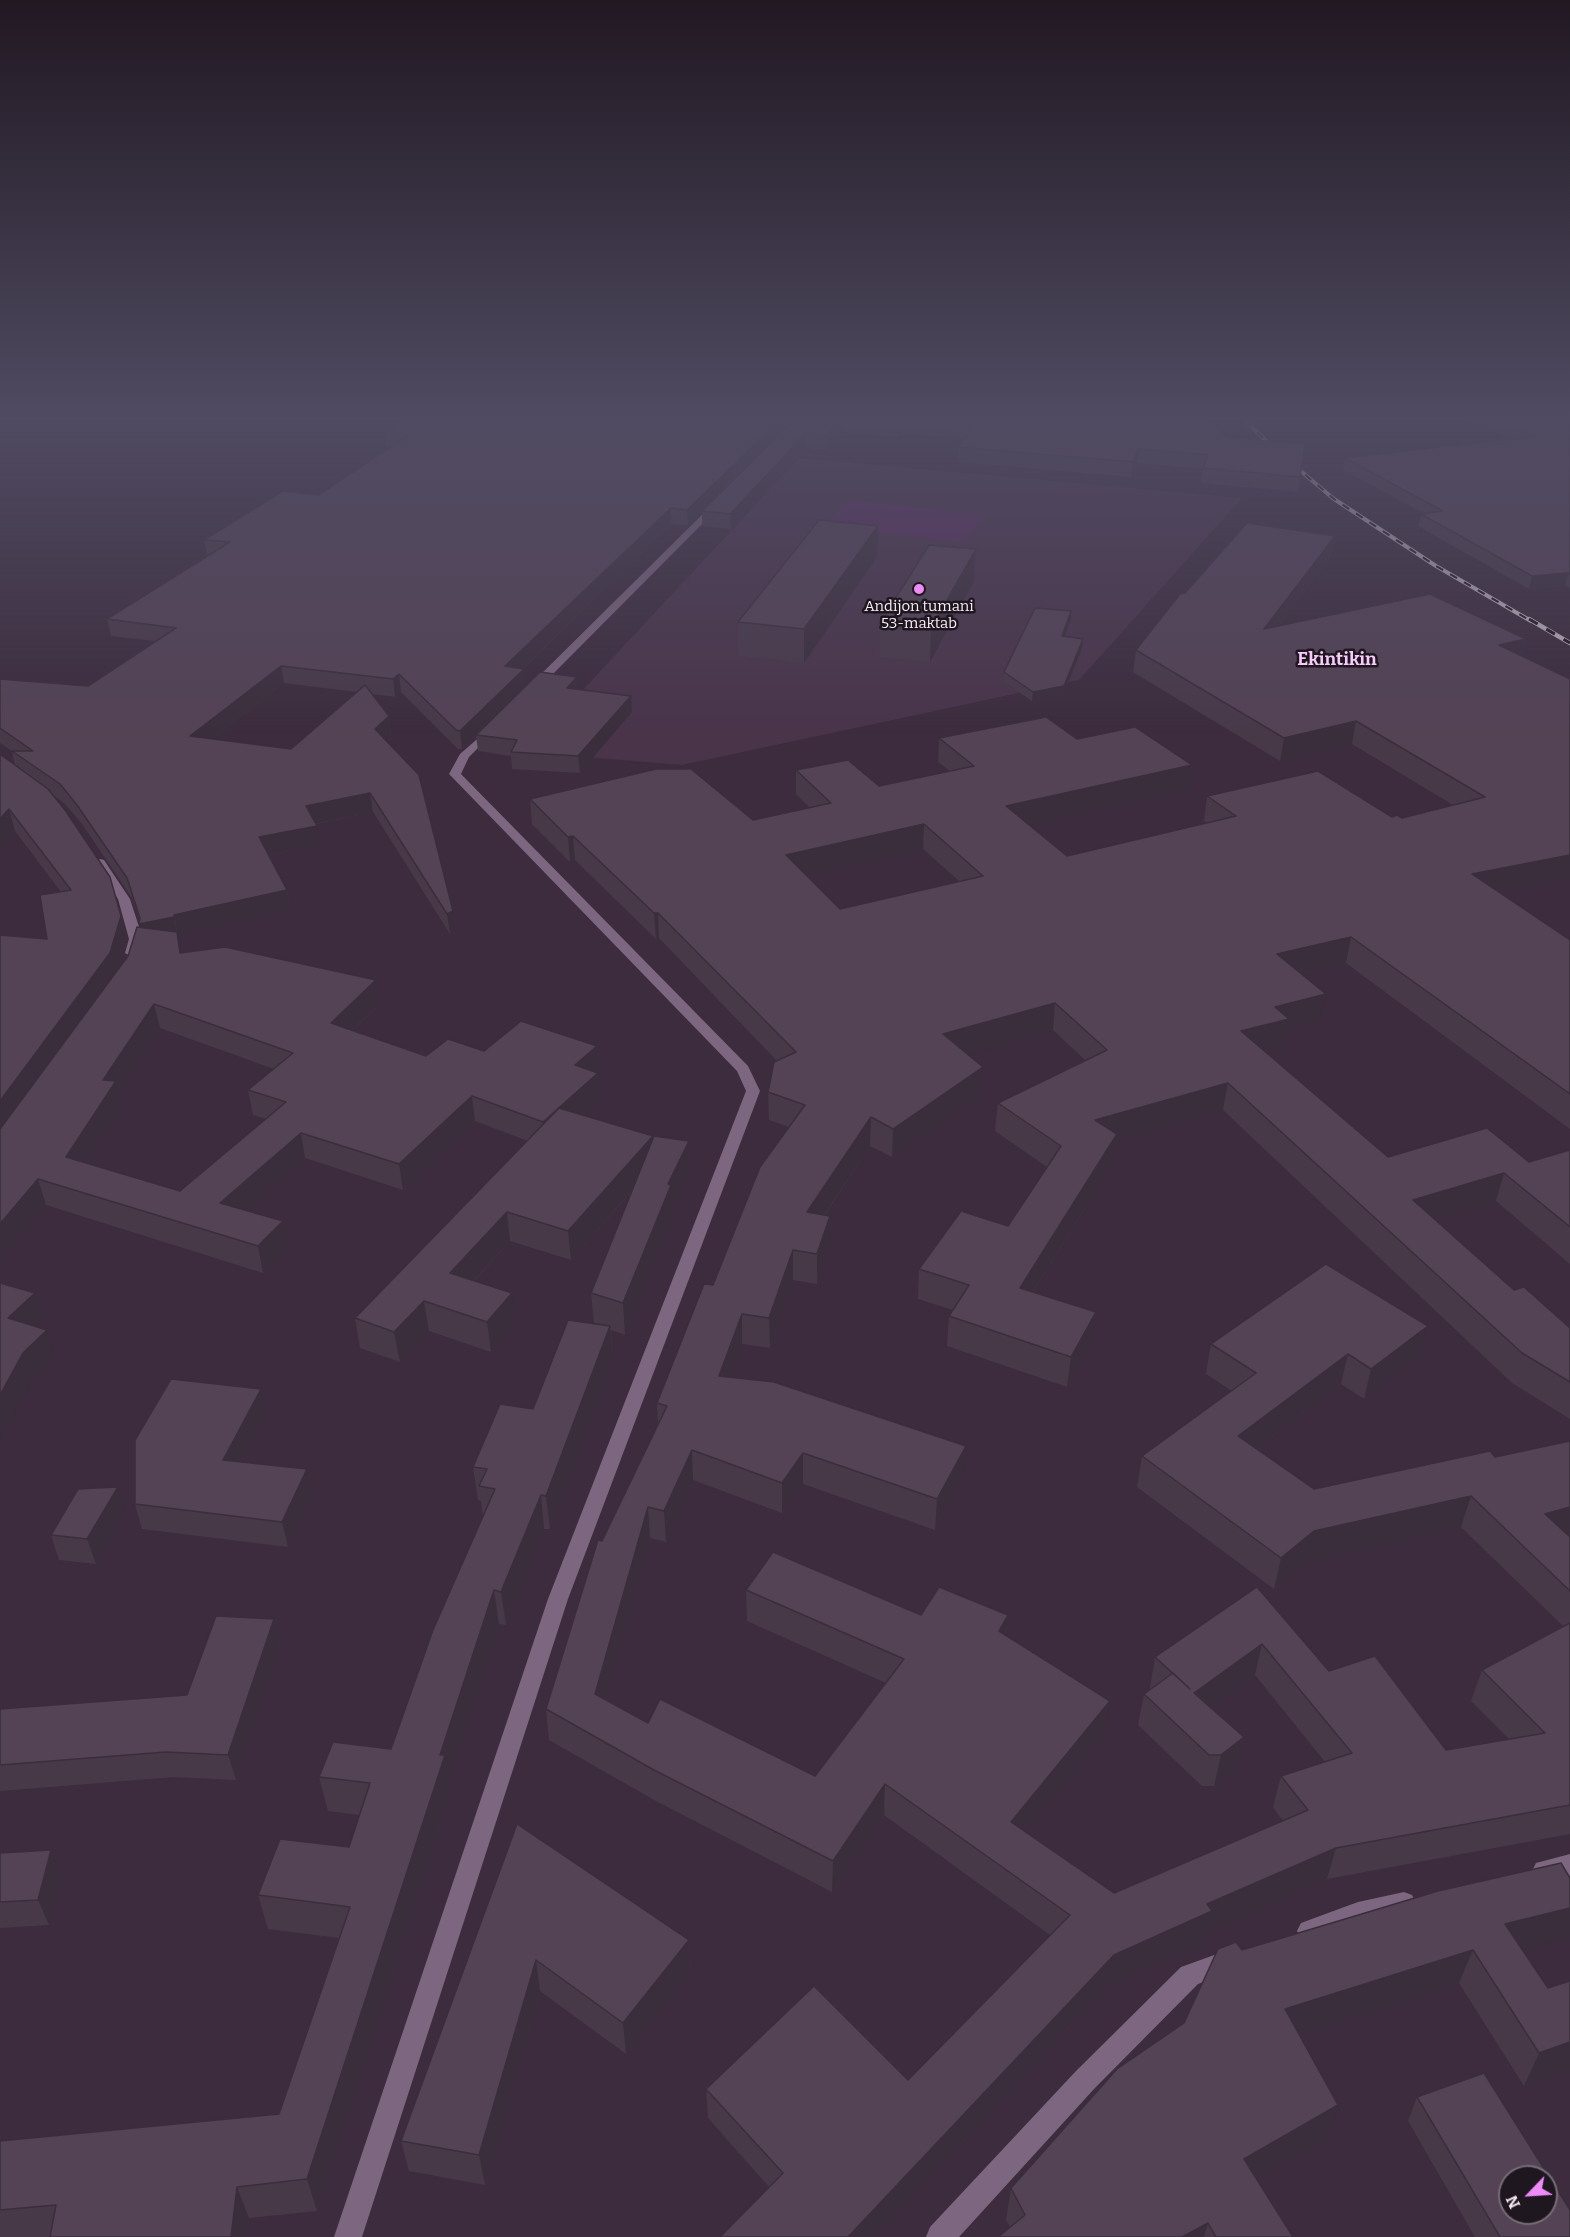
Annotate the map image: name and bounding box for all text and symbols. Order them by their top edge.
marker: Andijon tumani 53-maktab [912,582,926,596]
place label: Andijon tumani 53-maktab [864,598,974,633]
district label: Ekintikin [1297,649,1377,671]
north arrow [1498,2165,1558,2225]
text: N [1502,2192,1524,2212]

